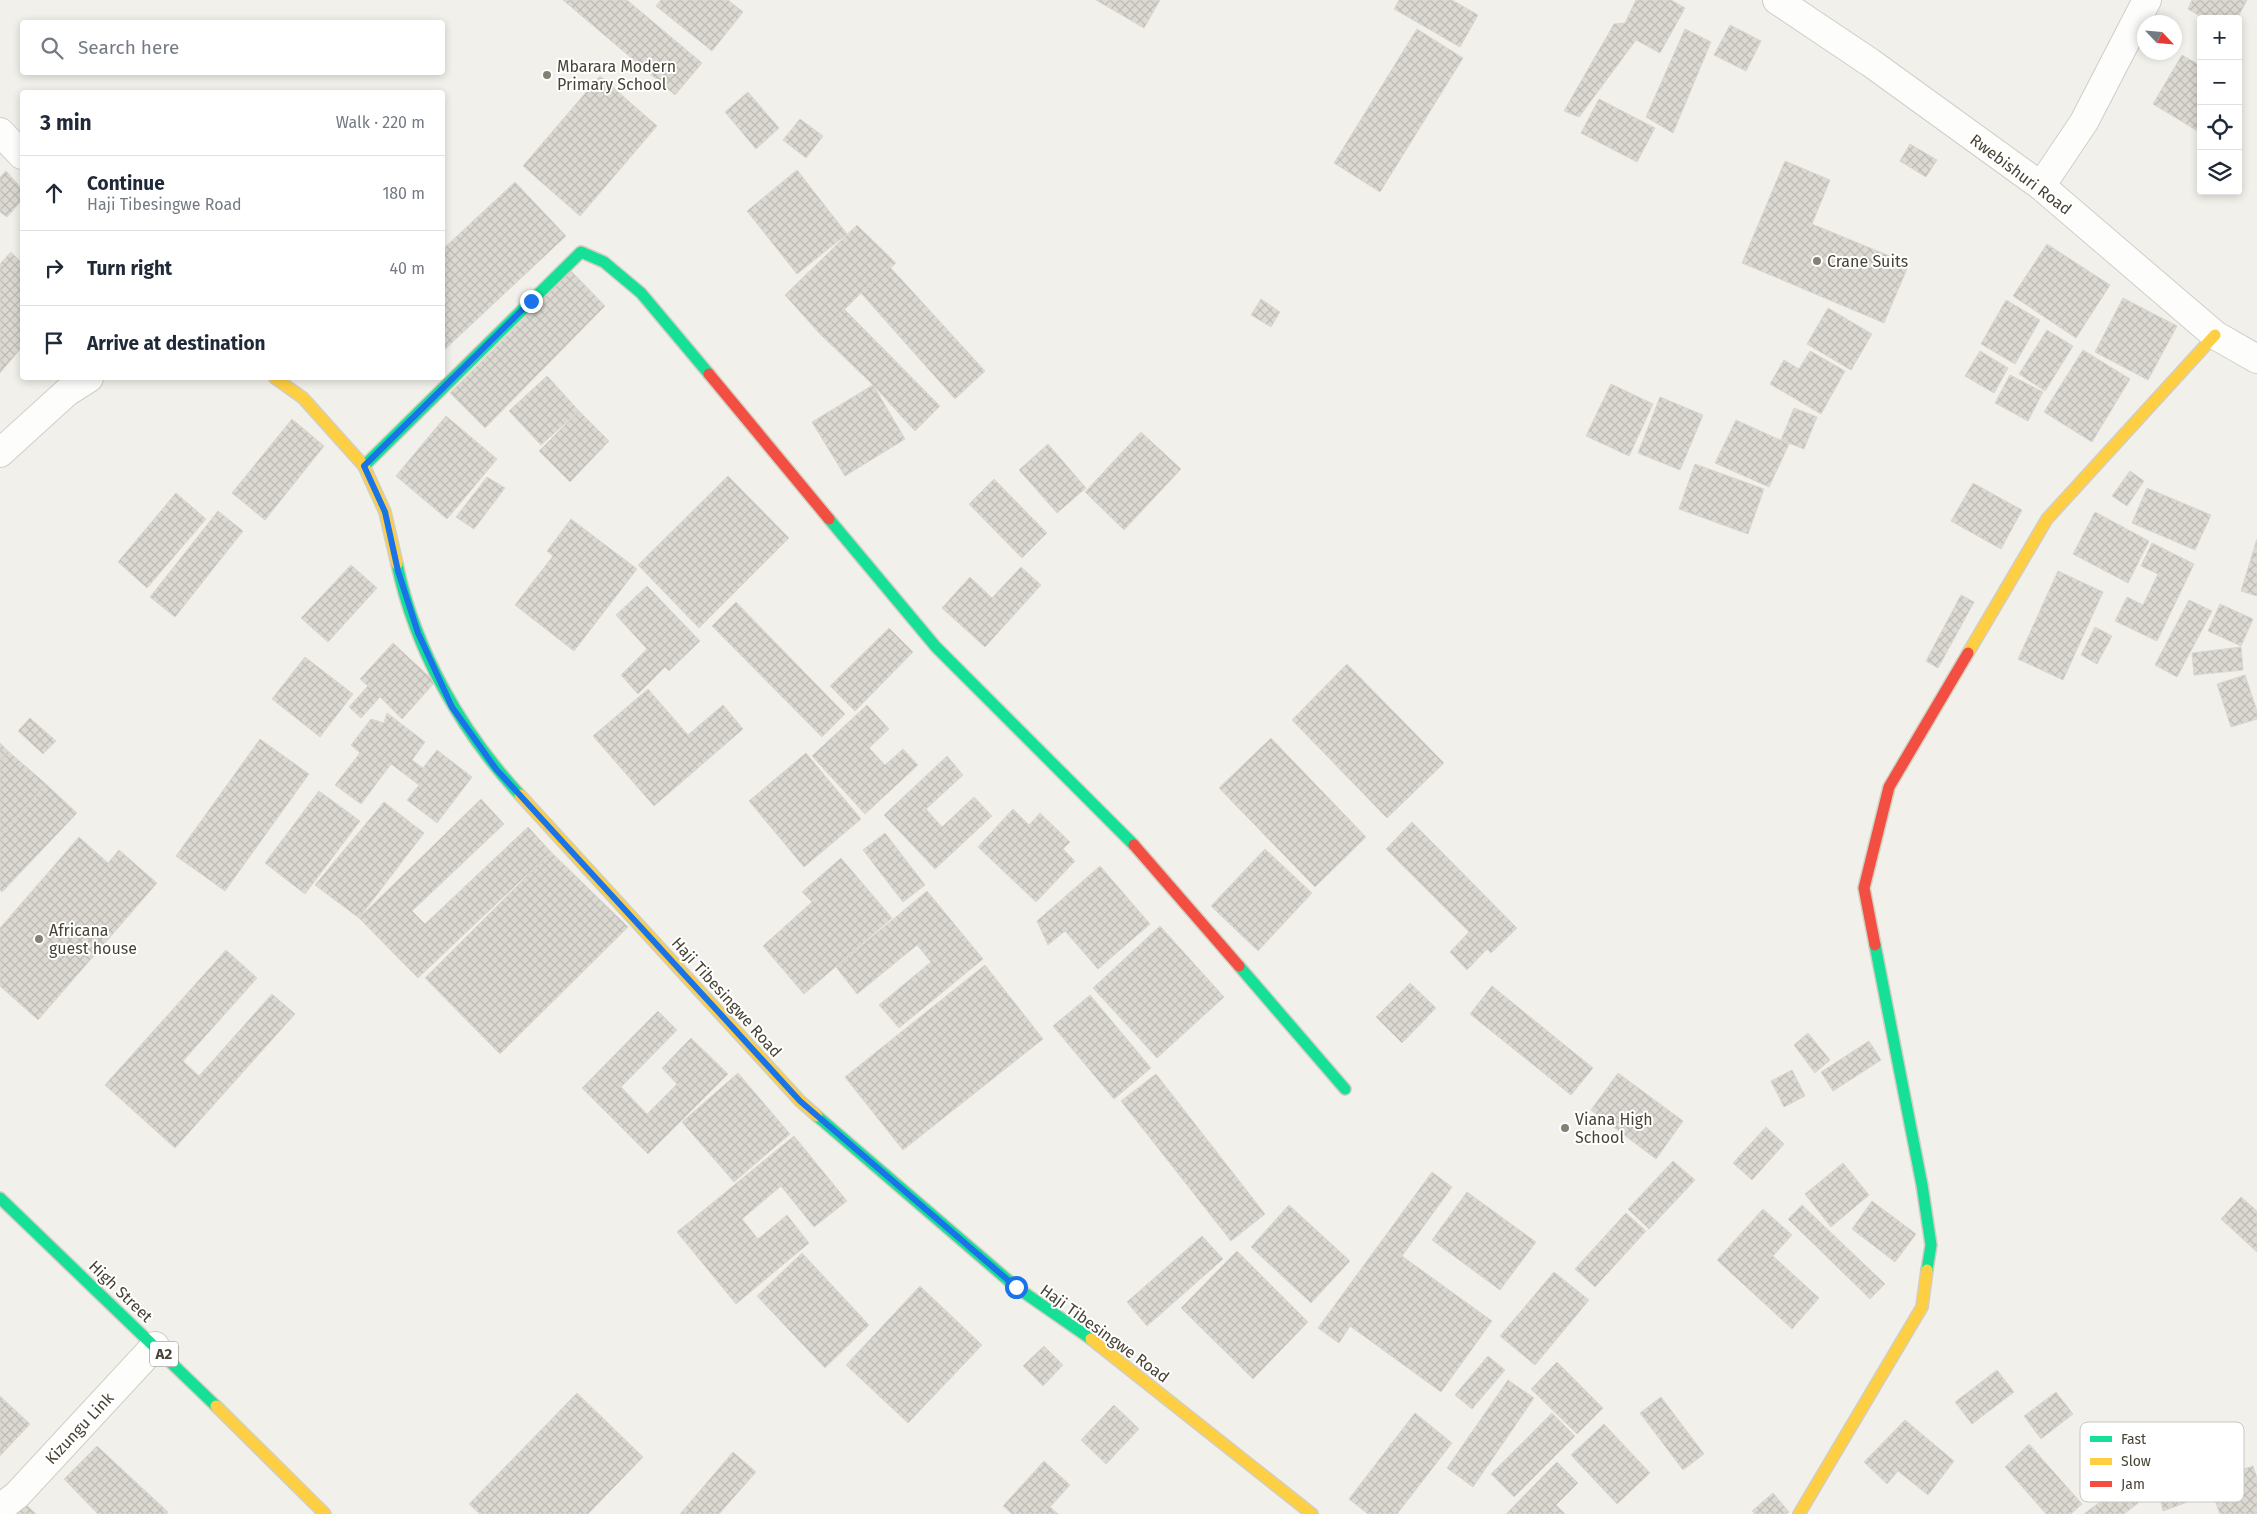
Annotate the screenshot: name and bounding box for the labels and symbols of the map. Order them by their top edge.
north arrow [2137,15,2182,60]
place label: Mbarara Modern Primary School [557,57,676,94]
marker: Mbarara Modern Primary School [541,69,553,81]
street label: Rwebishuri Road [1966,130,2075,219]
place label: Crane Suits [1827,252,1908,271]
marker: Crane Suits [1811,255,1823,267]
route end [520,290,543,313]
place label: Africana guest house [49,921,137,958]
marker: Africana guest house [33,933,45,945]
street label: Haji Tibesingwe Road [668,934,785,1061]
place label: Viana High School [1575,1110,1653,1147]
marker: Viana High School [1559,1122,1571,1134]
street label: High Street [85,1256,156,1326]
route start [1005,1276,1028,1299]
street label: Haji Tibesingwe Road [1037,1280,1173,1387]
road number: A2 [150,1342,178,1366]
street label: Kizungu Link [41,1388,118,1468]
legend [2080,1422,2244,1502]
text: Fast [2121,1431,2147,1448]
text: Slow [2121,1453,2151,1470]
text: Jam [2121,1476,2145,1493]

